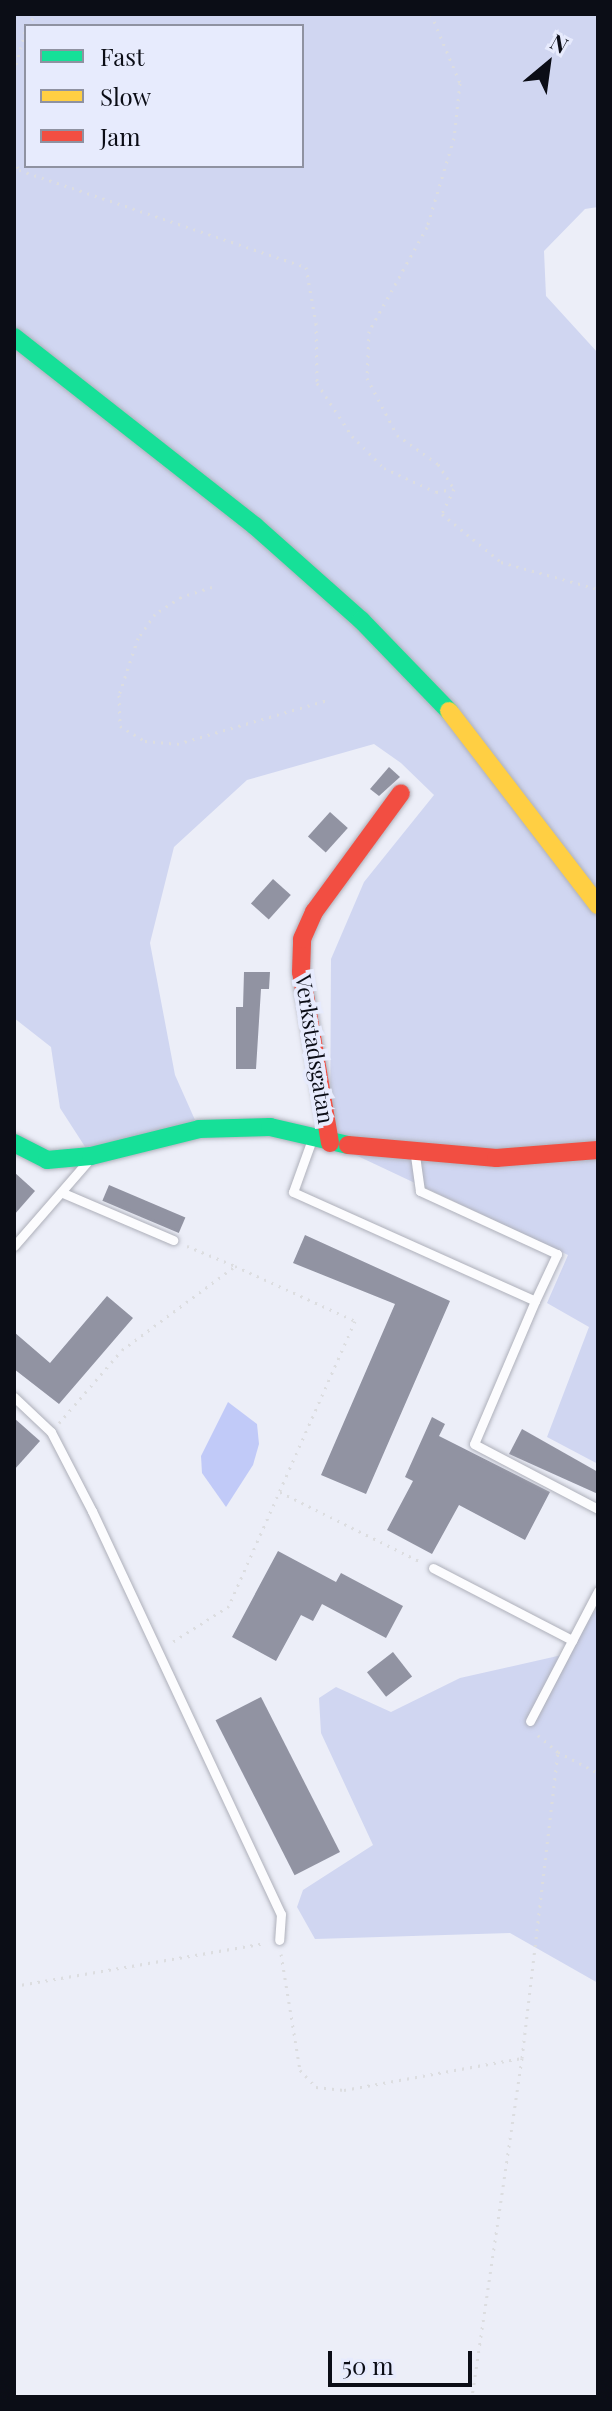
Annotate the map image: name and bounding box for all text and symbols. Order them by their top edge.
legend [24,24,304,168]
north arrow [508,24,588,104]
text: N [545,26,574,60]
text: Fast [100,40,145,72]
text: Slow [100,80,151,112]
text: Jam [100,120,141,152]
street label: Verkstadsgatan [290,973,340,1125]
scale bar [332,2335,476,2385]
text: 50 m [342,2349,394,2381]

